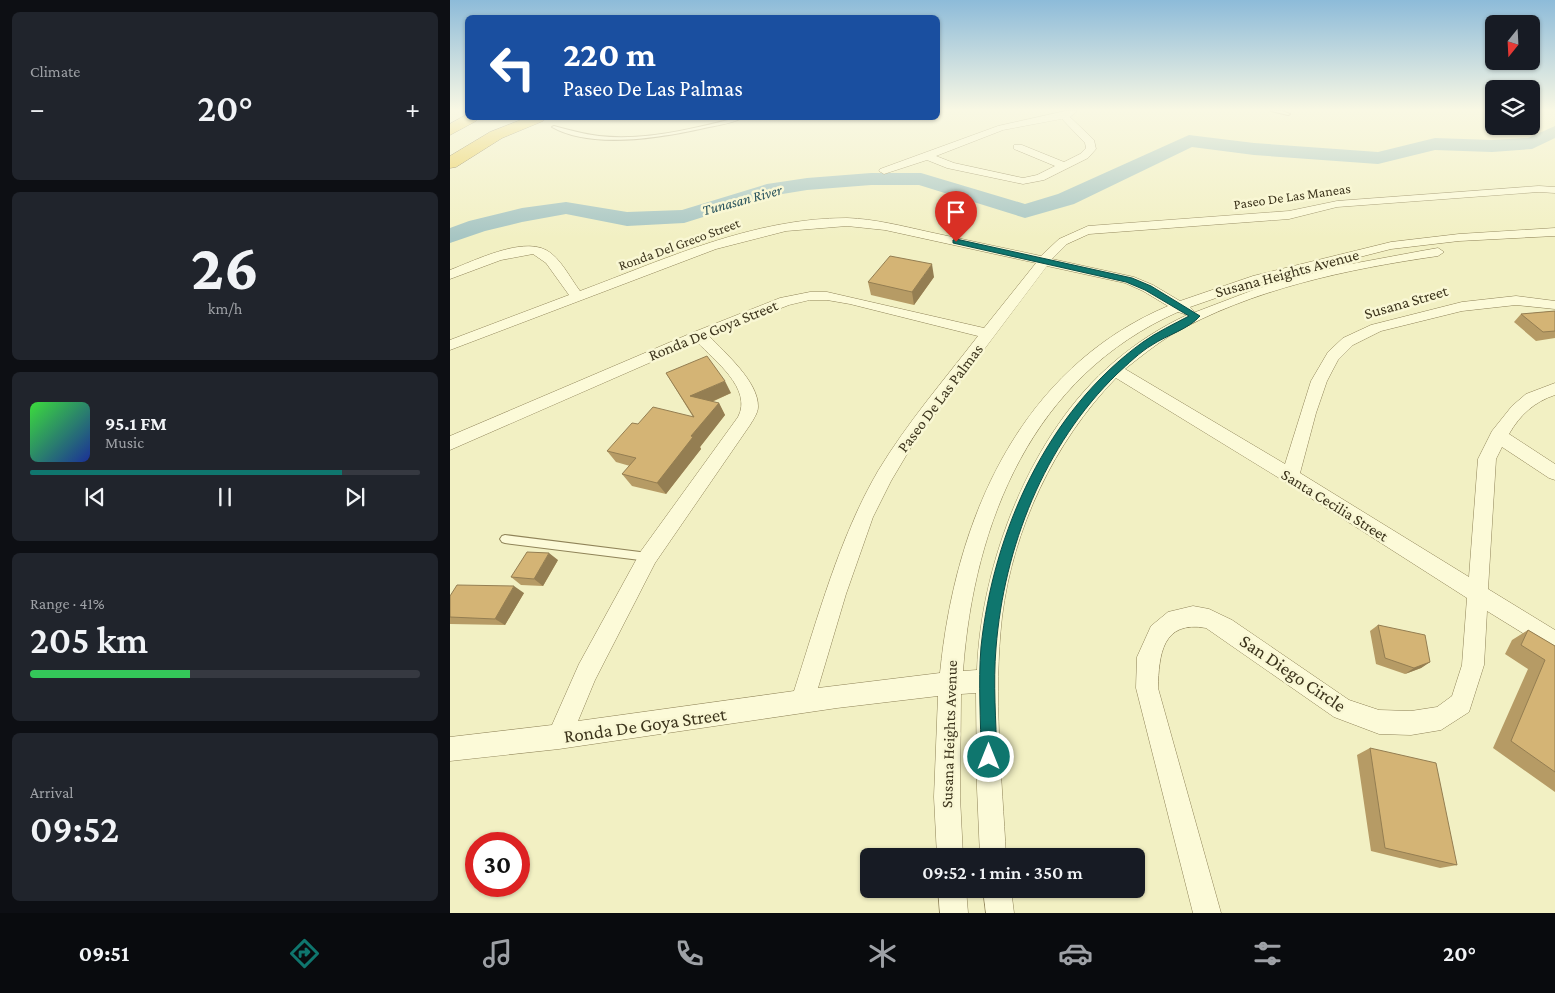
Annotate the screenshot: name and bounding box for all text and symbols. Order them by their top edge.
north arrow [1485,15,1540,70]
map controls [1485,15,1540,135]
icon: left [480,35,545,100]
text: 220 m [563,35,656,74]
text: Climate [30,63,80,80]
text: Paseo De Las Palmas [563,76,743,101]
button: layers [1485,80,1540,135]
text: 20° [197,87,253,129]
text: − [30,93,45,124]
text: + [405,93,420,124]
street label: Paseo De Las Maneas [1232,180,1352,212]
water label: Tunasan River [700,182,784,218]
pin [935,191,977,242]
icon: arrive [942,198,970,226]
street label: Ronda Del Greco Street [616,214,742,273]
text: 26 [191,231,259,303]
street label: Susana Heights Avenue [1213,246,1361,301]
street label: Susana Street [1362,282,1450,322]
street label: Ronda De Goya Street [646,296,781,365]
text: km/h [208,300,242,317]
street label: Paseo De Las Palmas [894,341,986,455]
text: 95.1 FM [105,413,167,434]
text: Music [105,434,144,451]
street label: Santa Cecilia Street [1279,465,1392,545]
icon: previous [81,483,109,511]
icon: pause [211,483,239,511]
icon: next [341,483,369,511]
text: Range · 41% [30,595,105,612]
text: 205 km [30,619,148,661]
street label: San Diego Circle [1236,630,1350,716]
street label: Susana Heights Avenue [938,660,961,808]
street label: Ronda De Goya Street [562,703,728,747]
position arrow [962,730,1014,782]
text: Arrival [30,784,74,801]
text: 09:52 [30,808,119,850]
speed limit sign: 30 [465,832,530,897]
text: 09:52 · 1 min · 350 m [922,862,1083,883]
icon: directions [287,936,322,971]
icon: music [480,936,515,971]
icon: phone [672,936,707,971]
icon: climate [865,936,900,971]
icon: car [1058,936,1093,971]
icon: filters [1250,936,1285,971]
text: 09:51 [79,941,129,966]
text: 20° [1443,941,1476,966]

